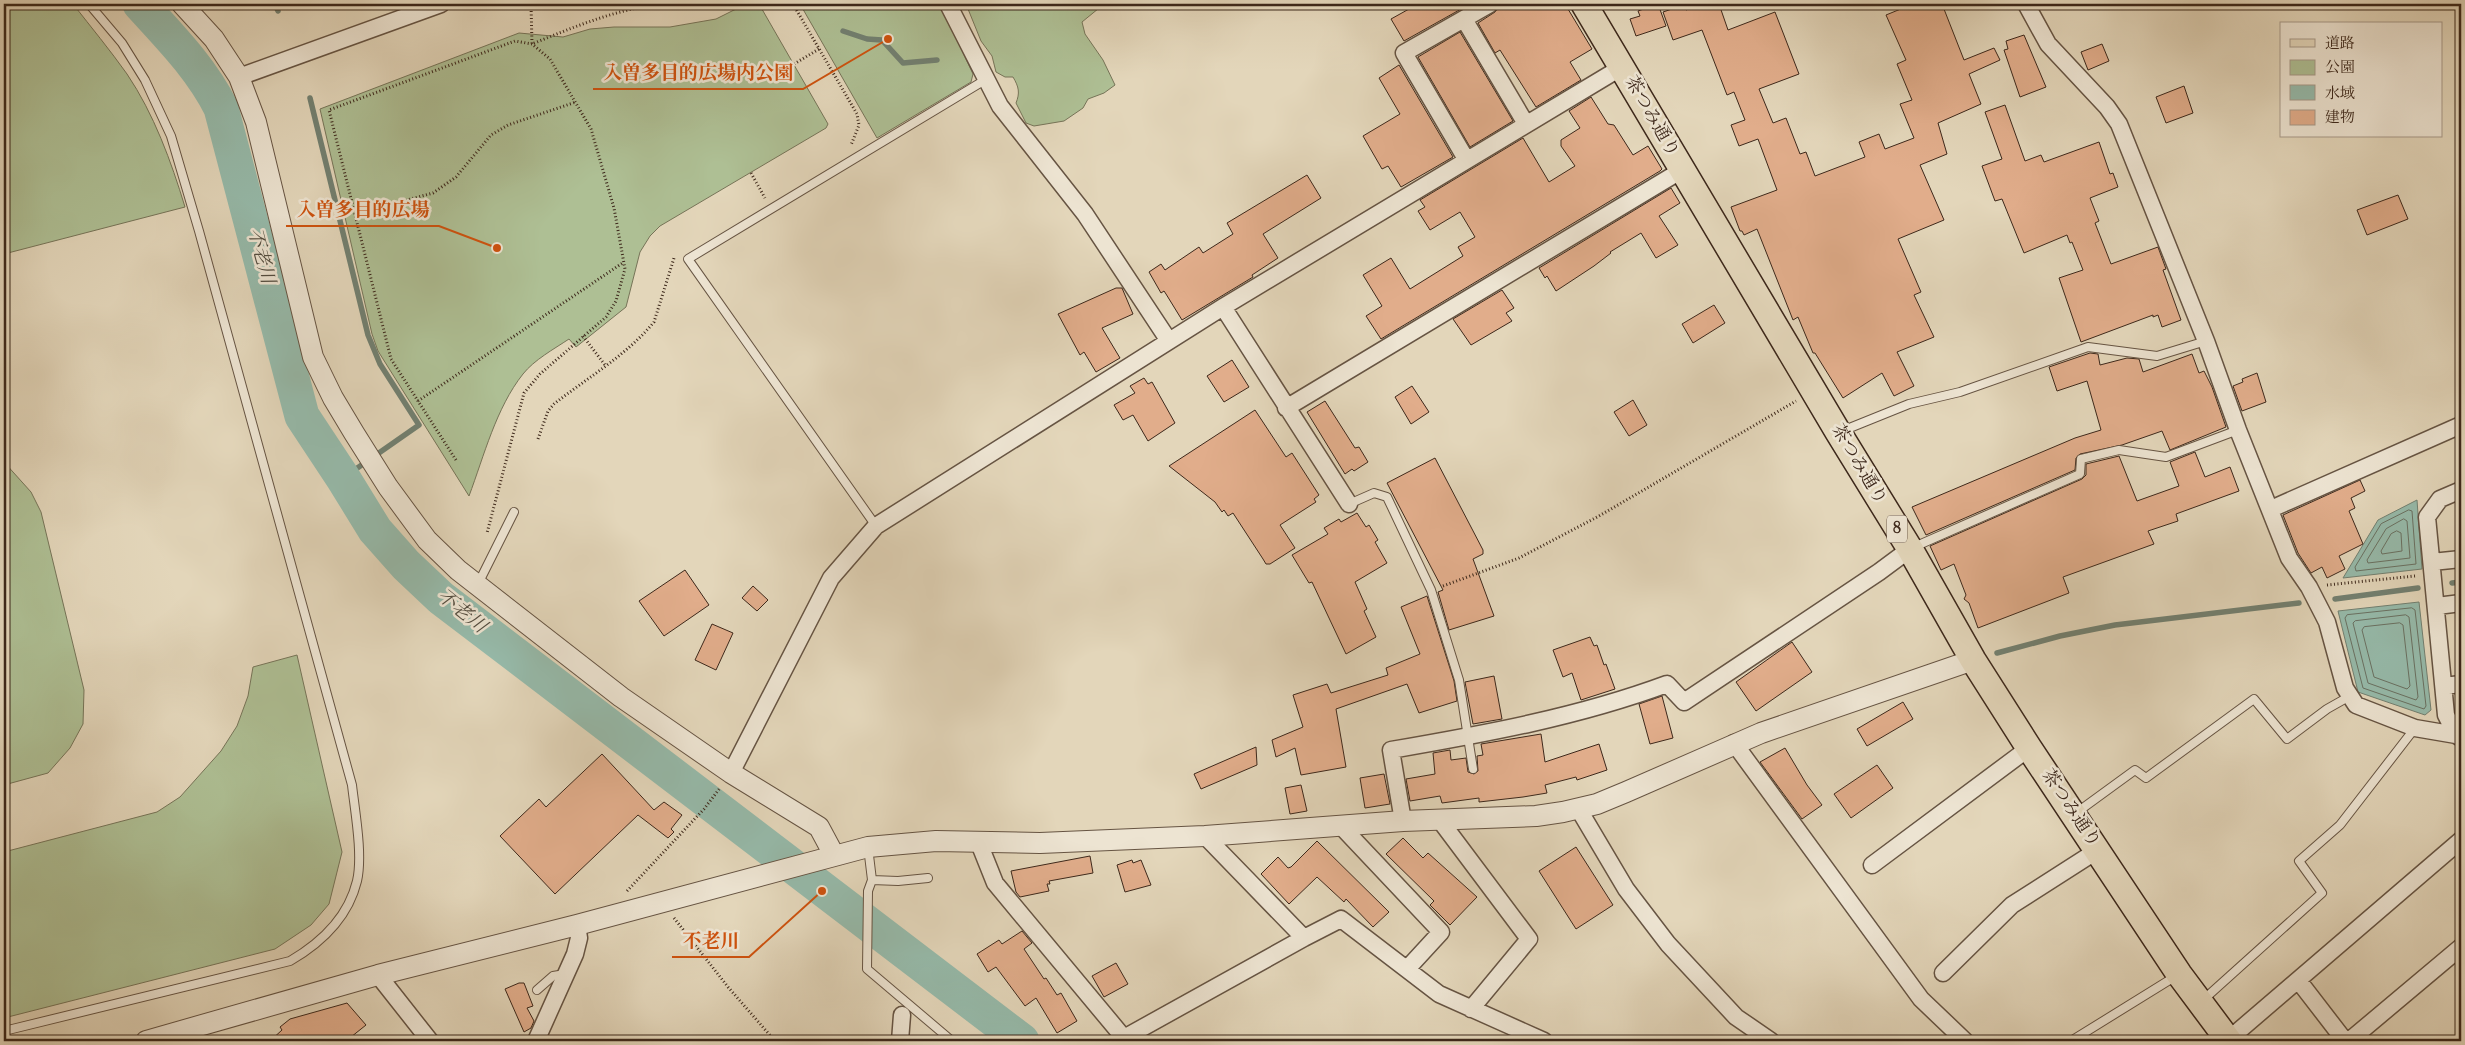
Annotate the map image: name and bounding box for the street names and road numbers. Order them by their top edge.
street label: 茶つみ通り [1617,72,1685,162]
street label: 茶つみ通り [1824,420,1892,510]
road number: 8 [1887,516,1907,542]
street label: 茶つみ通り [2034,764,2106,854]

